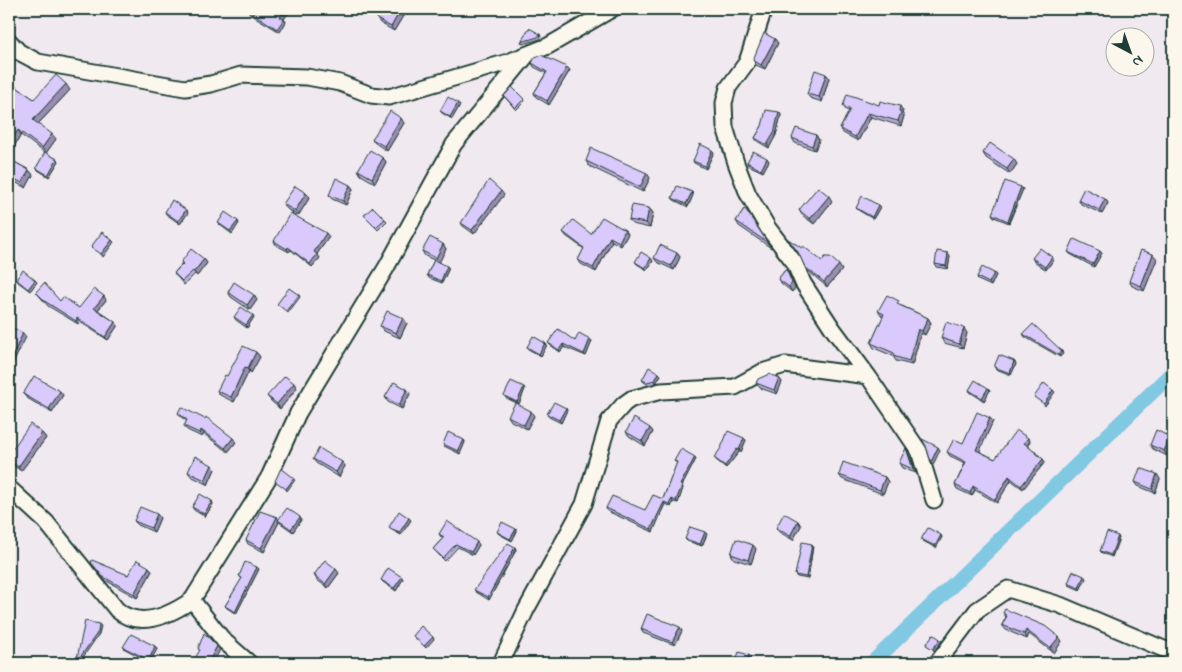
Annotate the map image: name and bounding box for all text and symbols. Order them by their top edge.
north arrow [1104,28,1154,78]
text: N [1127,50,1148,72]

